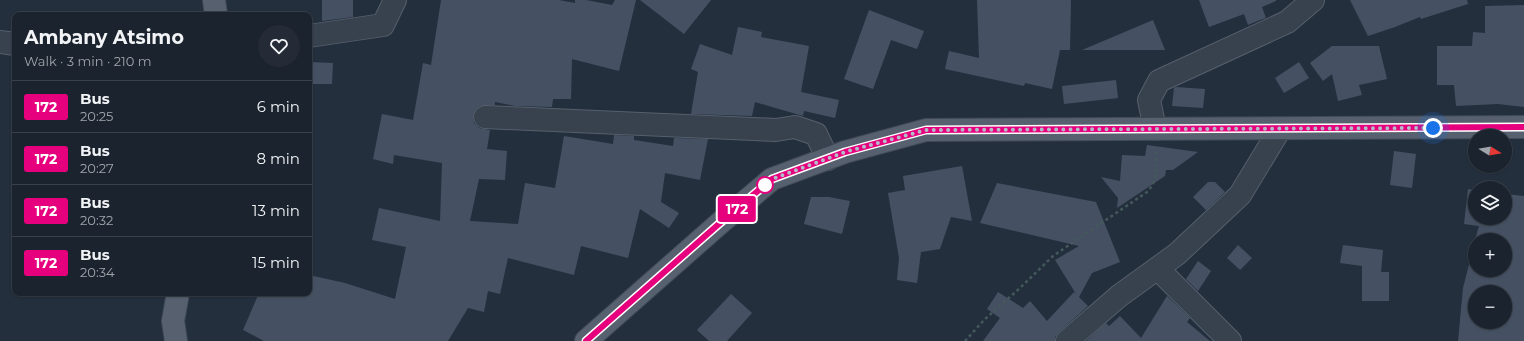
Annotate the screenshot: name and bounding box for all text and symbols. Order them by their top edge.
button: heart [258,25,300,67]
text: Ambany Atsimo [24,26,184,49]
text: Walk · 3 min · 210 m [24,53,152,69]
text: Bus [80,89,110,108]
text: 6 min [257,97,300,116]
text: 172 [35,98,57,116]
text: 20:25 [80,108,113,124]
your location [1423,118,1443,138]
north arrow [1468,129,1512,173]
map controls [1468,129,1512,329]
text: Bus [80,141,110,160]
text: 8 min [256,149,300,168]
text: 172 [35,150,57,168]
text: 20:27 [80,160,114,176]
unlabelled marker [756,176,774,194]
button: layers [1468,181,1512,225]
text: Bus [80,193,110,212]
line badge: 172 [714,196,760,222]
text: 172 [726,200,748,218]
text: 13 min [252,201,300,220]
text: 172 [35,202,57,220]
text: 20:32 [80,212,113,228]
button: + [1468,233,1512,277]
text: Bus [80,245,110,264]
text: 15 min [252,253,300,272]
text: 172 [35,254,57,272]
text: 20:34 [80,264,115,280]
button: − [1468,285,1512,329]

